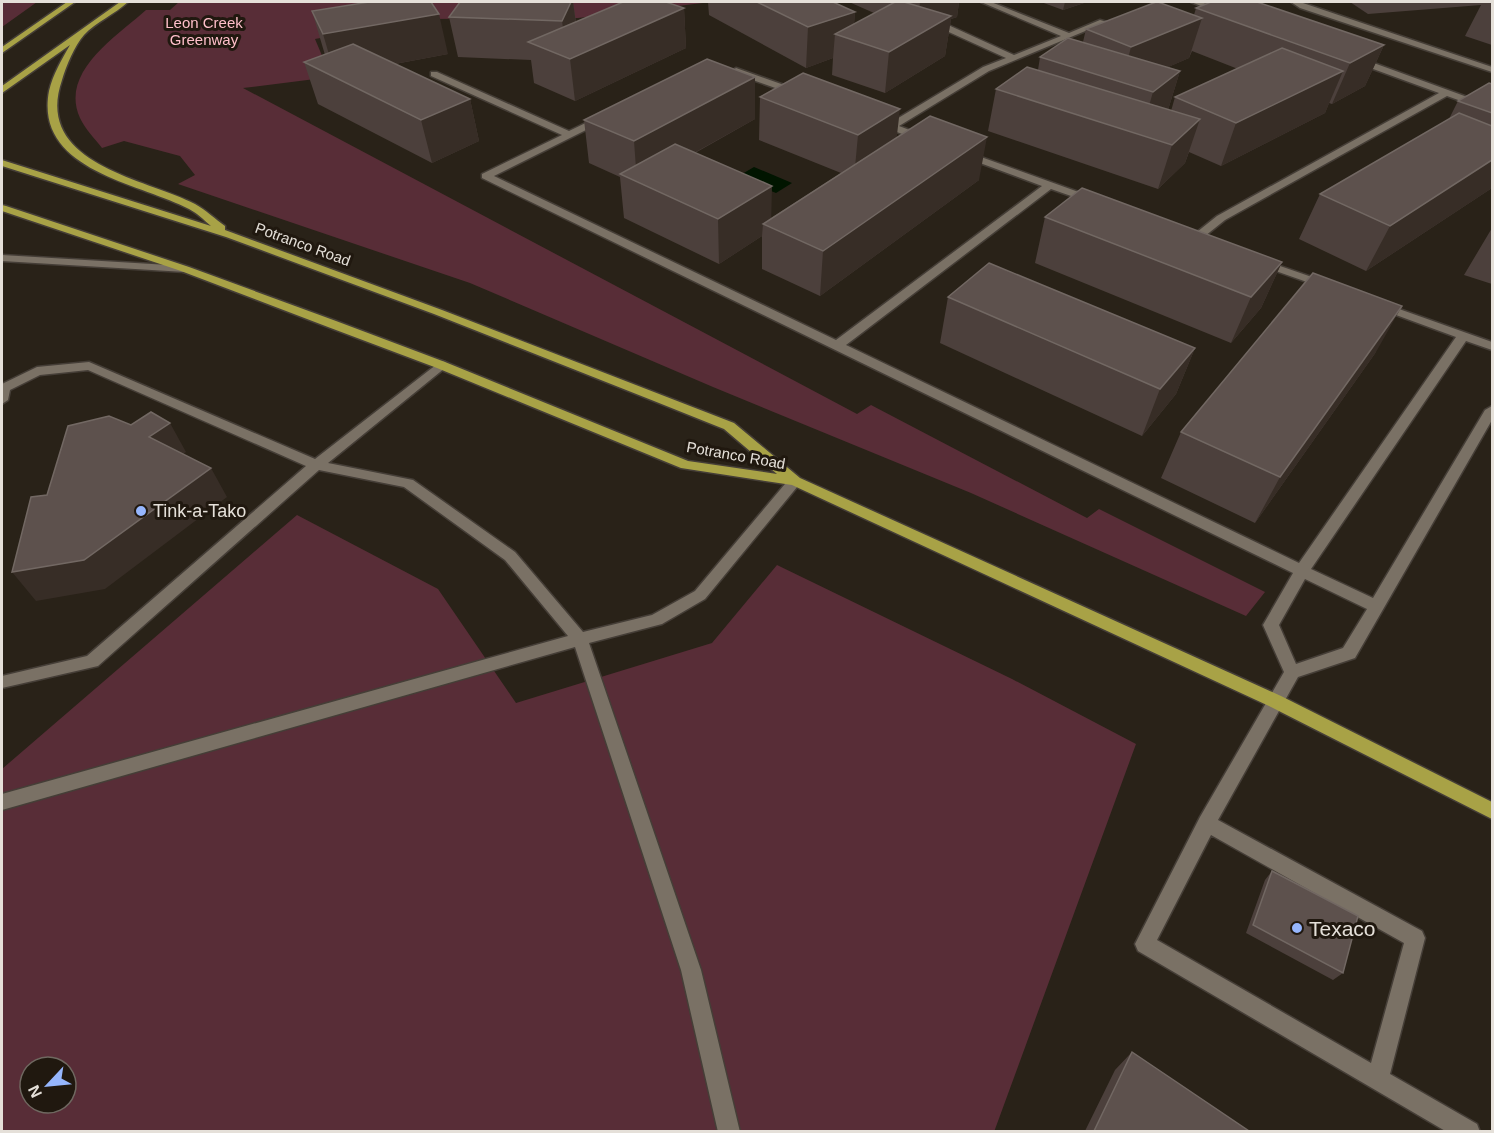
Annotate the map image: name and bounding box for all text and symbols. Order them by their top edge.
park label: Leon Creek Greenway [165,14,243,48]
street label: Potranco Road [253,219,353,269]
street label: Potranco Road [685,438,787,472]
place label: Tink-a-Tako [153,501,246,521]
marker: Tink-a-Tako [134,504,148,518]
place label: Texaco [1309,917,1376,940]
marker: Texaco [1290,921,1304,935]
north arrow [18,1055,78,1115]
text: N [25,1082,45,1100]

